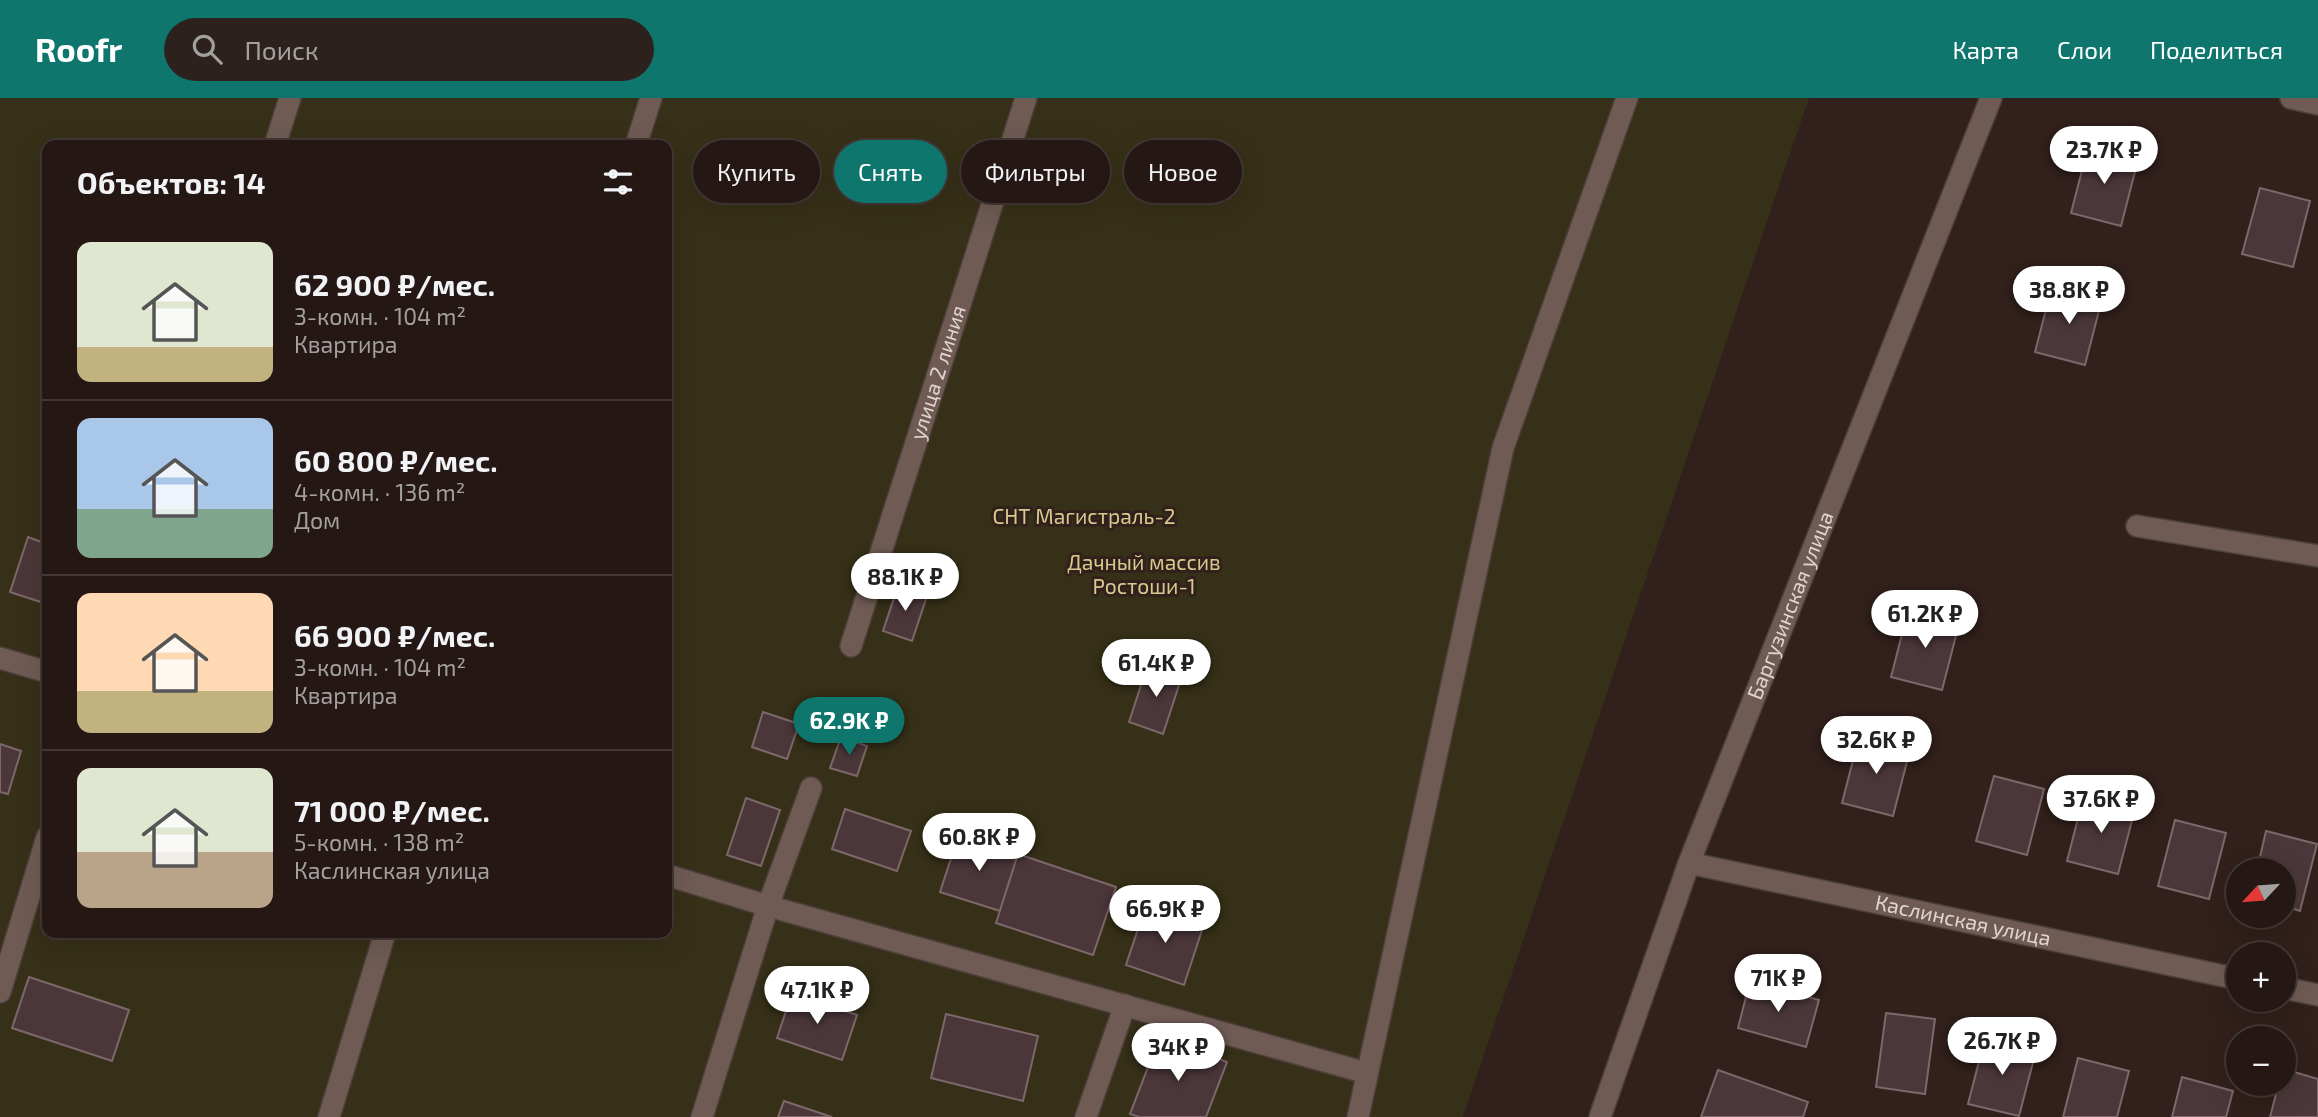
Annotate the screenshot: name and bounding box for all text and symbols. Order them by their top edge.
search box [164,18,654,81]
text: Roofr [35,29,122,69]
icon: search [188,30,226,68]
text: Поиск [244,34,319,65]
text: Карта [1952,35,2019,64]
text: Слои [2057,35,2112,64]
text: Поделиться [2150,35,2283,64]
pin: 23.7K ₽ [2039,126,2169,186]
text: 23.7K ₽ [2066,135,2142,163]
chip: Купить [693,140,820,203]
chip: Снять [834,140,947,203]
chip: Фильтры [961,140,1110,203]
chip: Новое [1124,140,1242,203]
icon: filters [599,163,637,201]
text: Объектов: 14 [77,164,266,200]
text: 62 900 ₽/мес. [294,266,495,302]
pin: 38.8K ₽ [2004,266,2134,326]
icon: home [133,270,217,354]
text: 38.8K ₽ [2029,275,2109,303]
text: 3-комн. · 104 m² [294,302,466,330]
street label: улица 2 линия [904,302,970,443]
text: Квартира [294,330,398,358]
text: 60 800 ₽/мес. [294,442,498,478]
icon: home [133,446,217,530]
text: 4-комн. · 136 m² [294,478,465,506]
park label: СНТ Магистраль-2 [992,503,1176,528]
text: Дом [294,506,340,534]
street label: Баргузинская улица [1741,507,1838,703]
park label: Дачный массив Ростоши-1 [1067,549,1221,598]
pin: 88.1K ₽ [840,554,970,613]
text: 88.1K ₽ [867,562,943,590]
pin: 61.2K ₽ [1860,590,1990,650]
text: 61.2K ₽ [1887,599,1963,627]
text: 66 900 ₽/мес. [294,617,495,653]
icon: home [133,621,217,705]
pin: 61.4K ₽ [1091,640,1221,699]
text: 61.4K ₽ [1118,648,1194,676]
text: 3-комн. · 104 m² [294,653,466,681]
text: Квартира [294,681,398,709]
pin: 62.9K ₽ [784,698,914,757]
text: 62.9K ₽ [809,706,889,734]
pin: 32.6K ₽ [1811,716,1941,776]
text: 32.6K ₽ [1837,725,1915,753]
pin: 37.6K ₽ [2036,776,2166,835]
text: 37.6K ₽ [2063,784,2139,812]
text: 71 000 ₽/мес. [294,792,490,828]
icon: home [133,796,217,880]
pin: 60.8K ₽ [914,814,1044,873]
text: 60.8K ₽ [939,822,1019,850]
text: 5-комн. · 138 m² [294,828,464,856]
text: Каслинская улица [294,856,490,884]
north arrow [2226,858,2296,928]
map controls [2226,858,2296,1096]
pin: 66.9K ₽ [1100,886,1230,945]
street label: Каслинская улица [1873,889,2053,950]
text: 66.9K ₽ [1125,894,1205,922]
button: + [2226,942,2296,1012]
pin: 71K ₽ [1729,954,1827,1014]
text: 71K ₽ [1751,963,1806,991]
pin: 47.1K ₽ [752,967,882,1026]
text: 47.1K ₽ [780,975,854,1003]
pin: 26.7K ₽ [1937,1018,2067,1077]
pin: 34K ₽ [1129,1024,1227,1083]
text: 26.7K ₽ [1964,1026,2040,1054]
button: − [2226,1026,2296,1096]
text: 34K ₽ [1148,1032,1208,1060]

